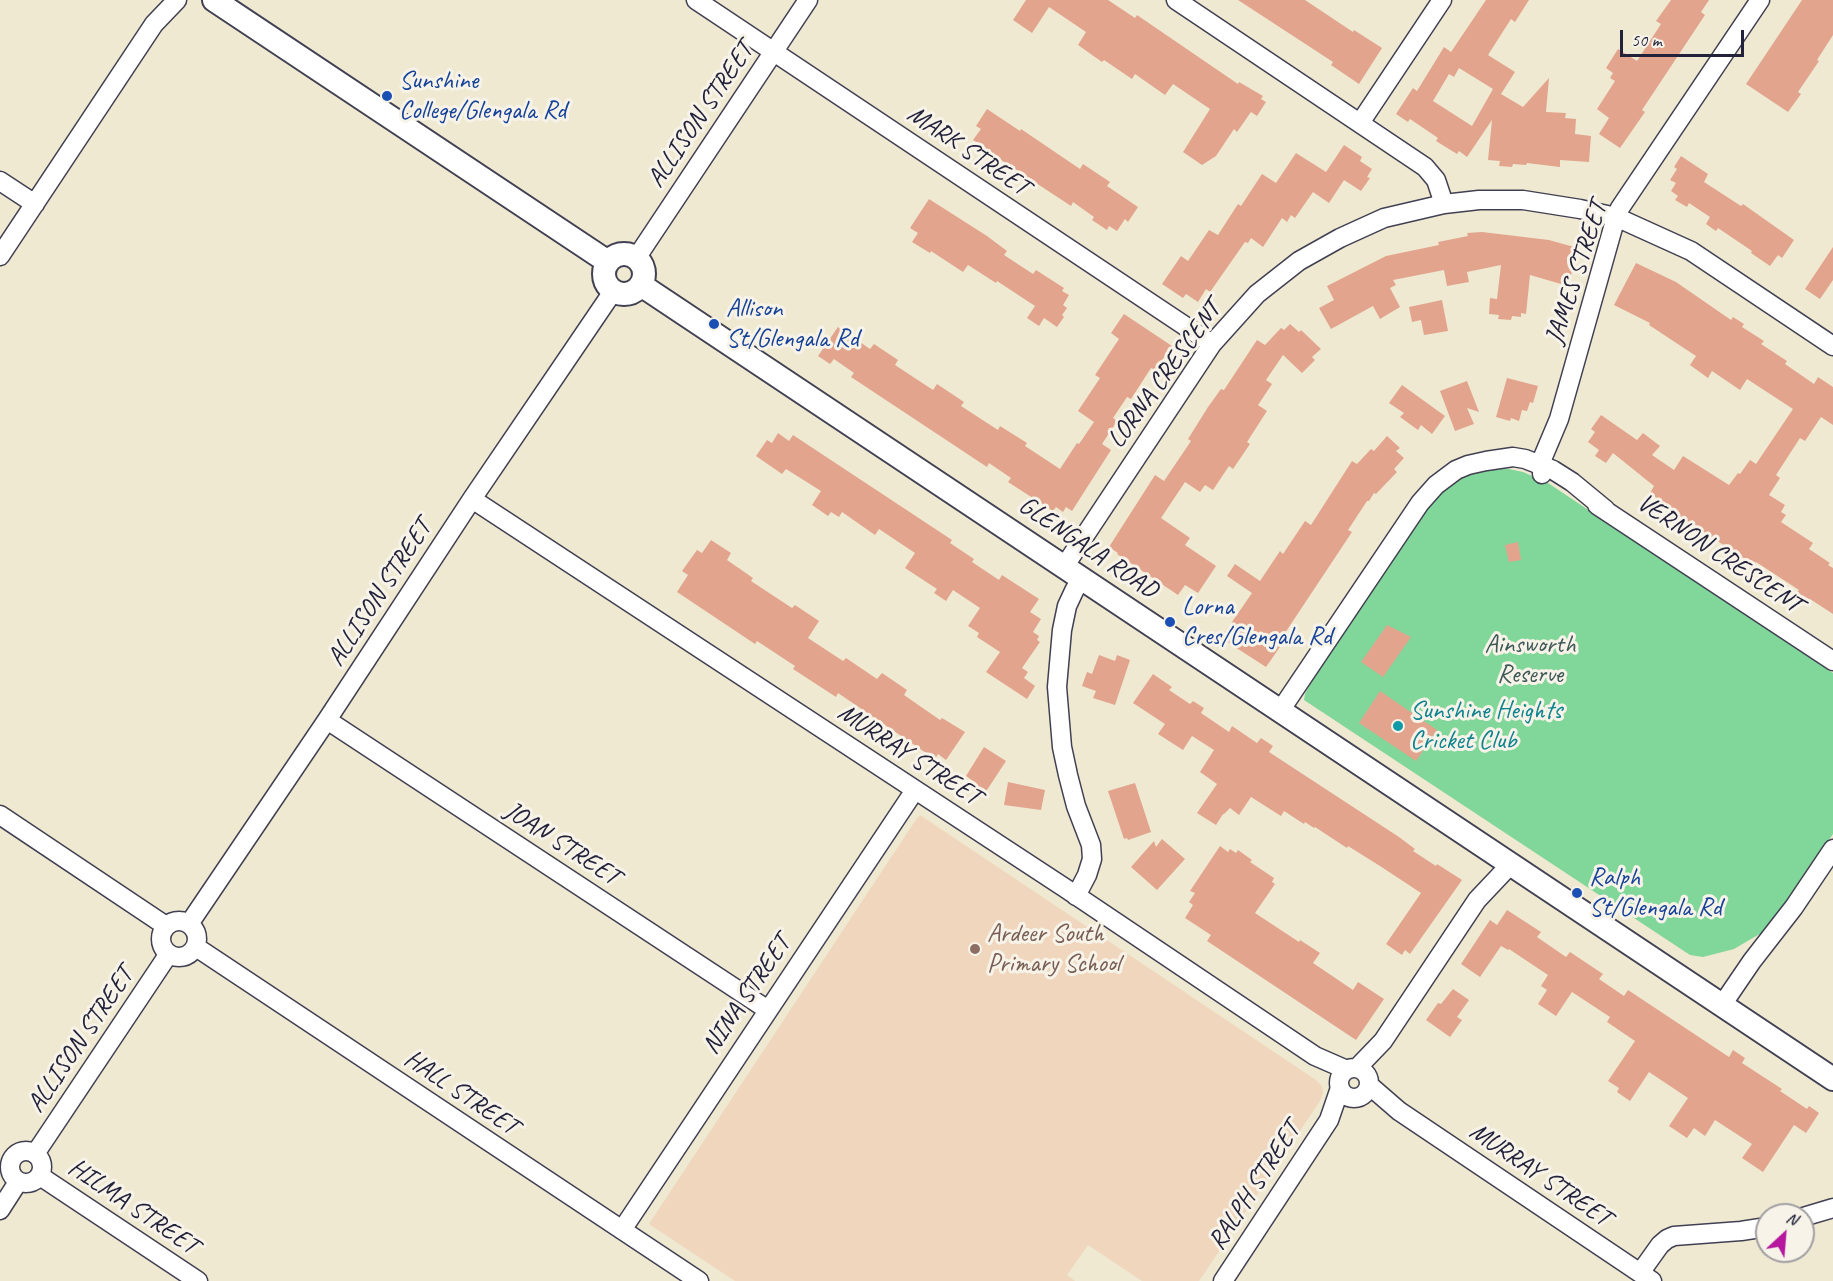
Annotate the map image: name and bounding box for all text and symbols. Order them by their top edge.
scale bar [1623,18,1748,56]
text: 50 m [1631,29,1662,51]
street label: ALLISON STREET [641,36,761,194]
place label: Sunshine College/Glengala Rd [399,65,566,126]
marker: Sunshine College/Glengala Rd [380,89,394,103]
street label: MARK STREET [901,99,1035,203]
street label: JAMES STREET [1539,198,1615,348]
place label: Allison St/Glengala Rd [726,293,859,354]
street label: LORNA CRESCENT [1101,296,1229,454]
marker: Allison St/Glengala Rd [707,317,721,331]
street label: VERNON CRESCENT [1631,487,1807,621]
street label: GLENGALA ROAD [1012,490,1164,606]
street label: ALLISON STREET [321,514,439,672]
place label: Lorna Cres/Glengala Rd [1182,591,1332,652]
marker: Lorna Cres/Glengala Rd [1163,615,1177,629]
park label: Ainsworth Reserve [1485,629,1575,690]
place label: Sunshine Heights Cricket Club [1410,695,1562,756]
street label: MURRAY STREET [832,697,986,813]
marker: Sunshine Heights Cricket Club [1391,719,1405,733]
street label: JOAN STREET [499,795,625,893]
place label: Ralph St/Glengala Rd [1589,862,1722,924]
marker: Ralph St/Glengala Rd [1570,886,1584,900]
place label: Ardeer South Primary School [987,918,1120,980]
street label: NINA STREET [696,930,798,1060]
marker: Ardeer South Primary School [968,942,982,956]
street label: ALLISON STREET [21,961,141,1119]
street label: HALL STREET [398,1043,524,1143]
street label: RALPH STREET [1202,1116,1308,1256]
street label: MURRAY STREET [1463,1116,1617,1234]
street label: HILMA STREET [62,1152,204,1262]
north arrow [1755,1203,1815,1263]
text: N [1783,1207,1801,1230]

